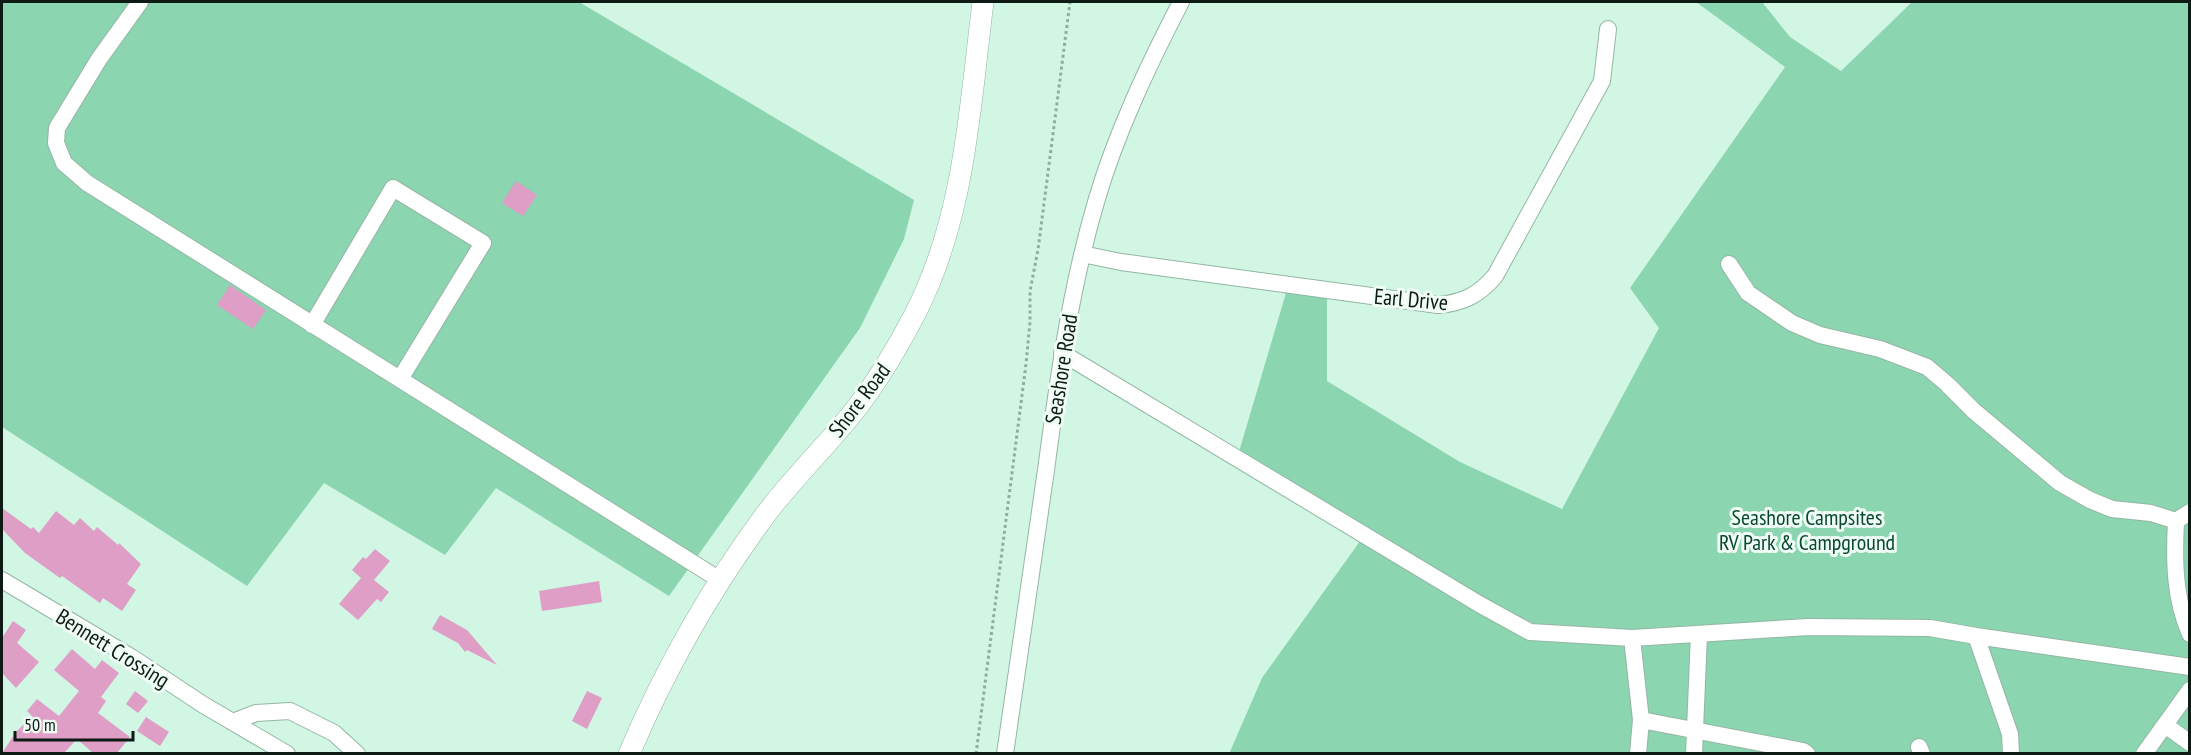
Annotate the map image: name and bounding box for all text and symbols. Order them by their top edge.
street label: Earl Drive [1373,282,1449,316]
street label: Seashore Road [1038,312,1084,426]
street label: Shore Road [822,357,896,443]
park label: Seashore Campsites RV Park & Campground [1719,503,1895,556]
street label: Bennett Crossing [51,602,175,694]
scale bar [15,704,134,742]
text: 50 m [24,713,56,736]

